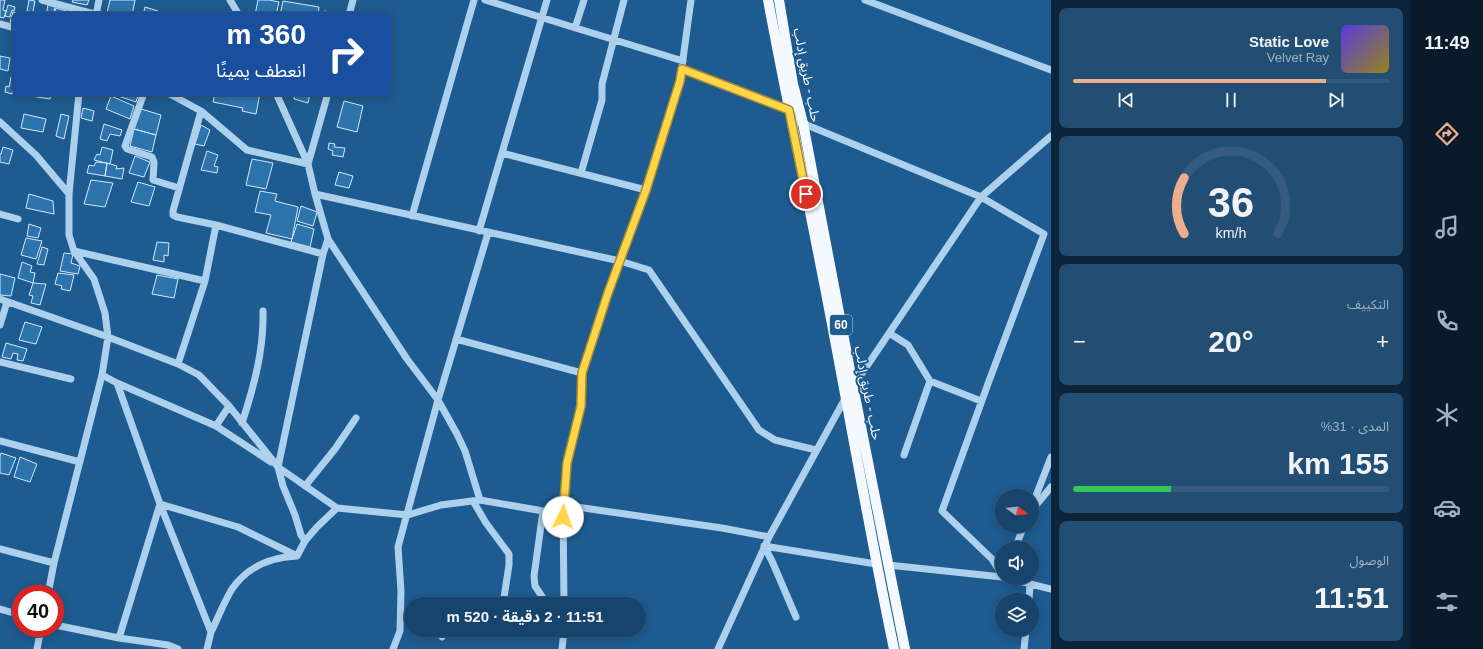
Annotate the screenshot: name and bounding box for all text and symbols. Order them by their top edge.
text: 360 m [227,19,306,50]
street label: حلب - طريق إدلب [789,27,824,124]
icon: right [320,28,372,80]
text: Static Love [1249,33,1329,50]
text: 11:49 [1424,33,1470,53]
text: Velvet Ray [1267,50,1329,65]
text: انعطف يمينًا [216,61,306,81]
icon: previous [1115,89,1137,111]
icon: pause [1220,89,1242,111]
icon: next [1325,89,1347,111]
icon: directions [1433,120,1461,148]
pin [789,177,823,211]
text: 36 [1208,179,1254,226]
icon: arrive [795,183,817,205]
icon: music [1433,213,1461,241]
text: km/h [1216,225,1247,241]
text: التكييف [1347,297,1389,312]
icon: phone [1433,307,1461,335]
road number: 60 [830,315,852,335]
text: 20° [1208,325,1254,358]
text: − [1073,329,1086,354]
text: + [1376,329,1389,354]
street label: حلب - طريق إدلب [850,345,885,442]
icon: climate [1433,401,1461,429]
text: المدى · 31% [1321,419,1389,434]
text: 155 km [1287,447,1389,480]
north arrow [995,489,1039,533]
map controls [995,489,1039,637]
icon: car [1433,494,1461,522]
position arrow [542,496,584,538]
button: sound [995,541,1039,585]
text: الوصول [1349,553,1389,568]
text: 11:51 [1314,581,1389,614]
speed limit sign: 40 [12,585,64,637]
icon: filters [1433,588,1461,616]
button: layers [995,593,1039,637]
text: 11:51 · 2 دقيقة · 520 m [446,608,604,625]

